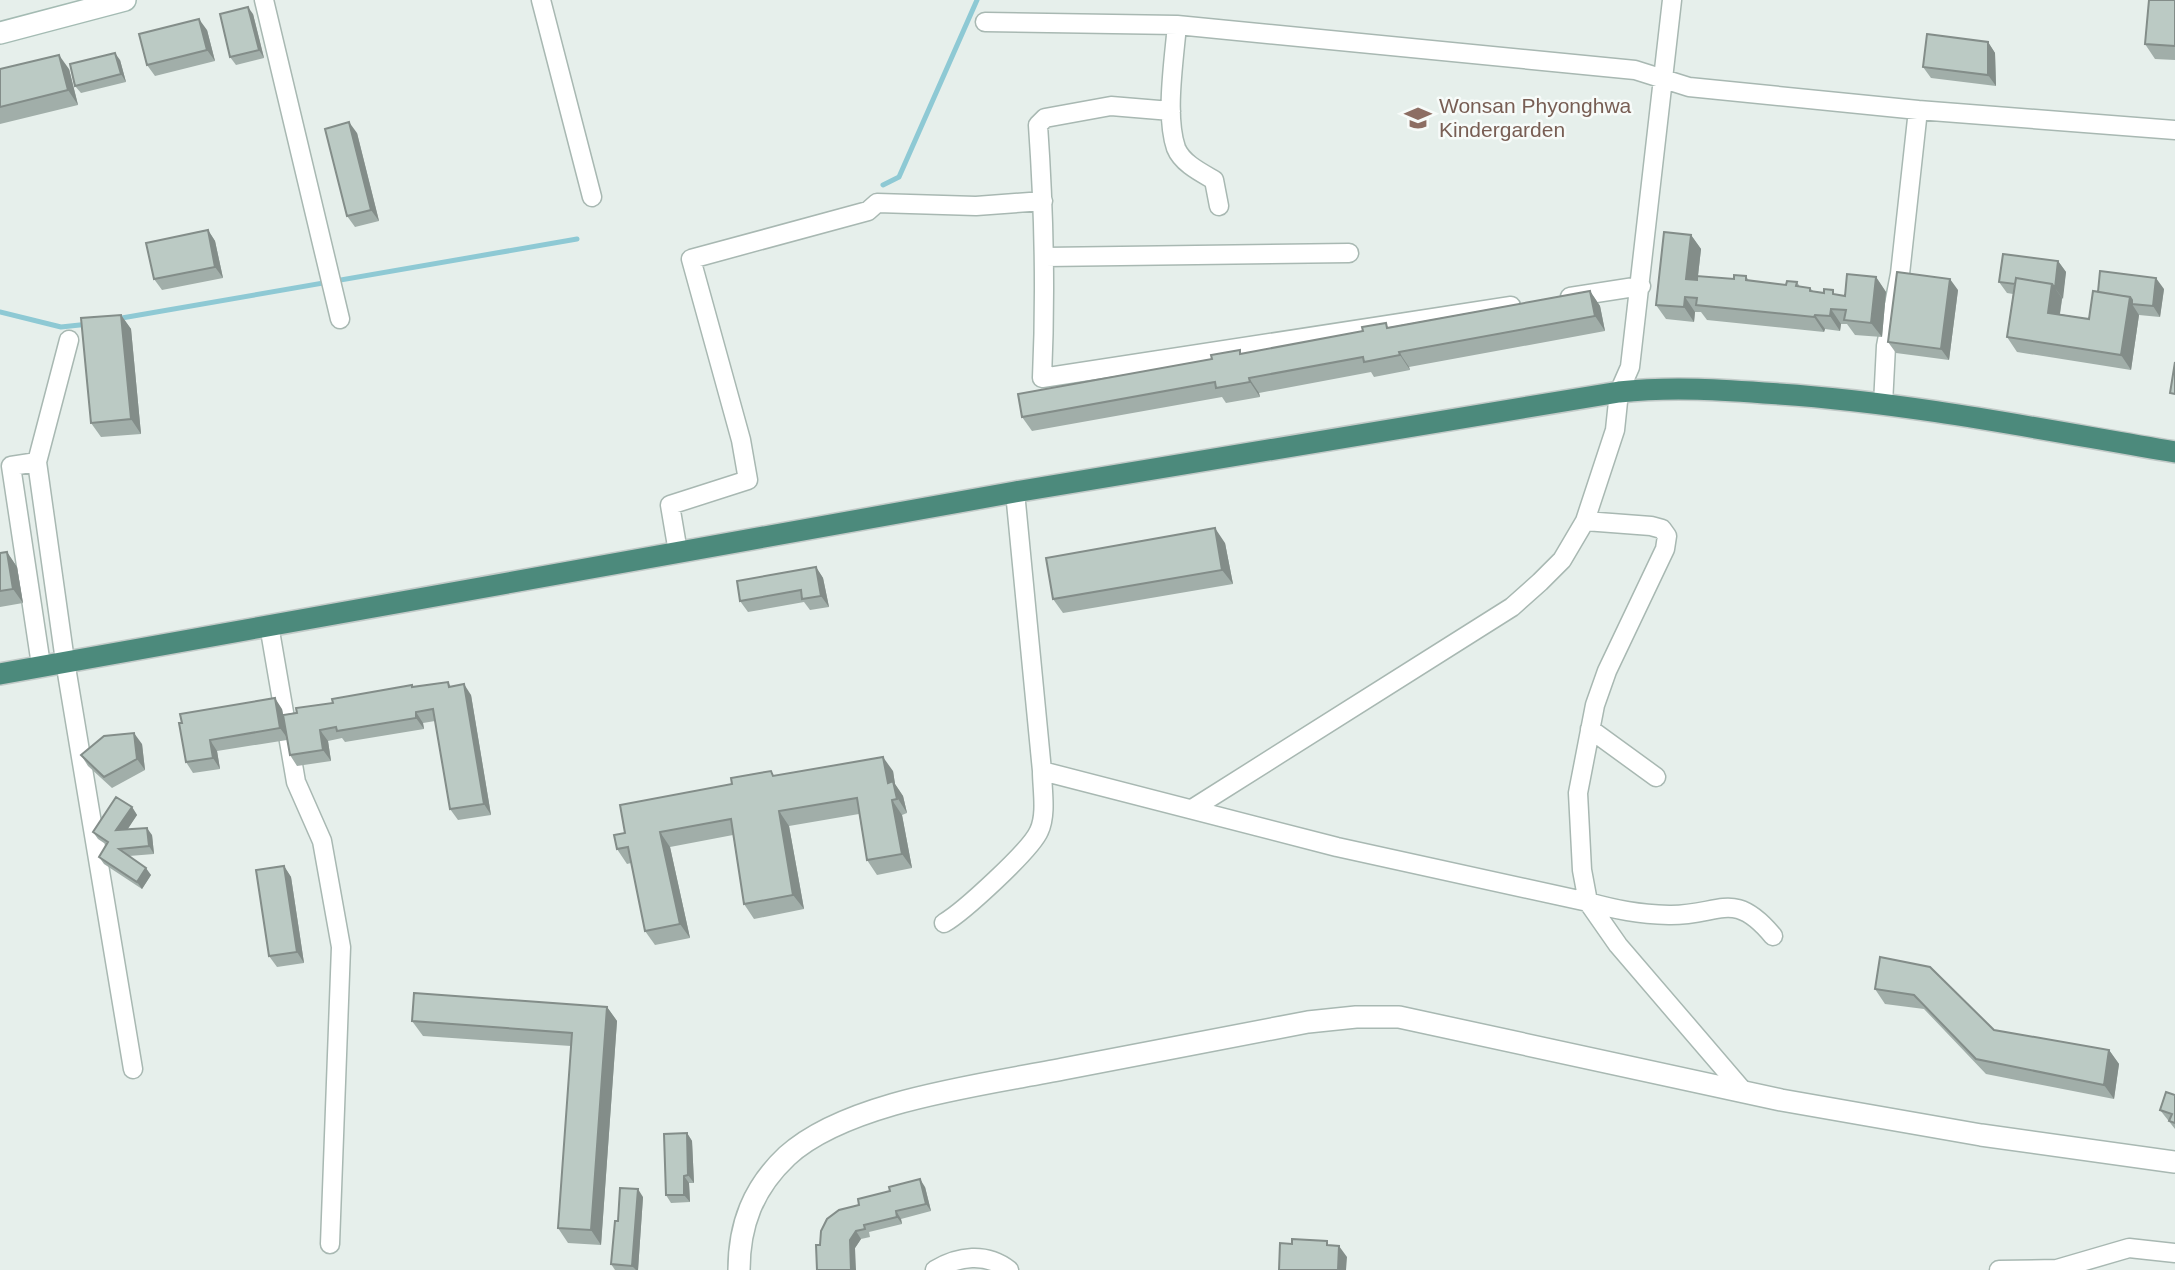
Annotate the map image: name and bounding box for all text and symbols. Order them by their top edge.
place label: Wonsan Phyonghwa Kindergarden [1439,94,1632,141]
school or university icon: Wonsan Phyonghwa Kindergarden [1403,103,1433,133]

